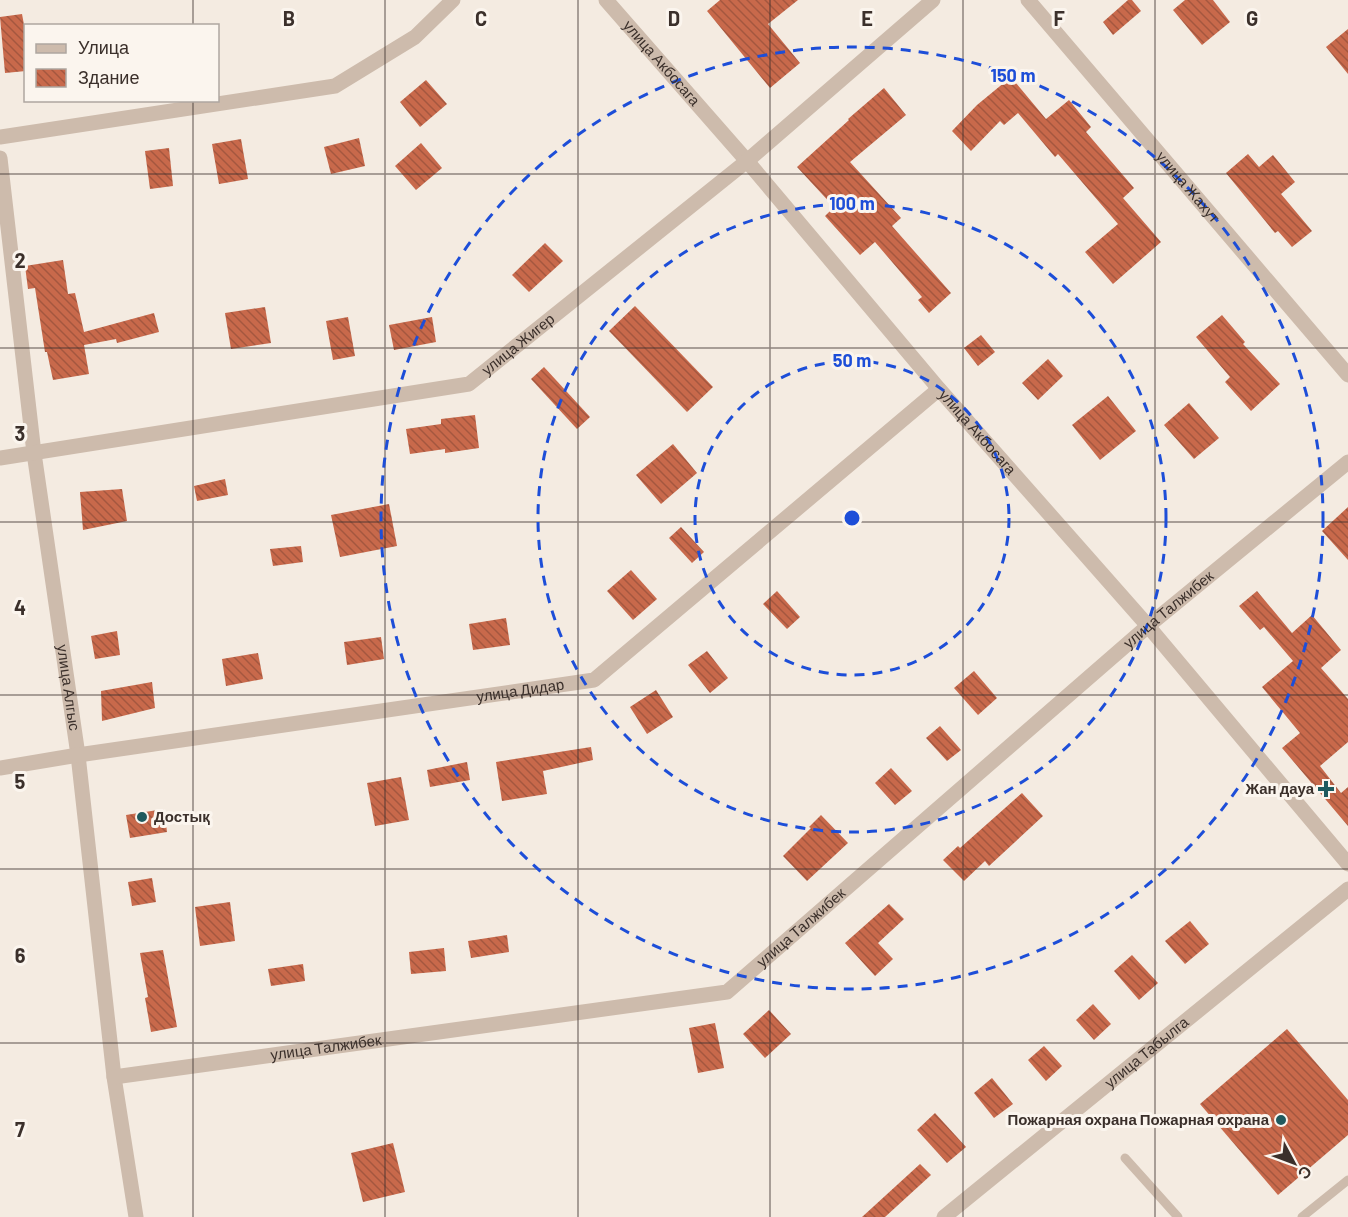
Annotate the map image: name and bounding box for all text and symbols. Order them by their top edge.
text: B [283,6,295,30]
text: C [475,6,487,30]
text: D [668,6,680,30]
text: E [861,6,873,30]
text: F [1053,6,1065,30]
text: G [1246,6,1258,30]
street label: улица Акбосага [620,16,705,109]
legend [24,24,219,102]
text: Улица [78,36,130,58]
text: 150 m [991,64,1035,86]
text: Здание [78,66,139,88]
street label: улица Жахут [1153,147,1224,226]
text: 100 m [829,192,875,214]
text: 2 [14,248,26,272]
street label: улица Жигер [478,309,558,378]
text: 50 m [833,349,871,371]
street label: улица Акбосага [936,386,1021,479]
text: 3 [15,421,25,445]
centre of rings [842,508,862,528]
street label: улица Талжибек [1119,566,1217,651]
text: 4 [14,595,26,619]
street label: улица Алгыс [54,643,84,732]
street label: улица Дидар [475,674,565,705]
text: 5 [15,769,26,793]
place label: Жан дауа [1245,779,1315,797]
marker: Жан дауа [1319,782,1333,796]
place label: Достық [154,807,210,825]
marker: Достық [135,810,149,824]
street label: улица Талжибек [752,883,849,970]
text: 6 [15,943,26,967]
street label: улица Табылга [1100,1012,1192,1091]
street label: улица Талжибек [269,1030,383,1063]
place label: Пожарная охрана Пожарная охрана [1007,1110,1270,1128]
marker: Пожарная охрана Пожарная охрана [1274,1113,1288,1127]
text: 7 [15,1117,25,1141]
north arrow [1264,1133,1324,1193]
text: С [1294,1163,1317,1184]

